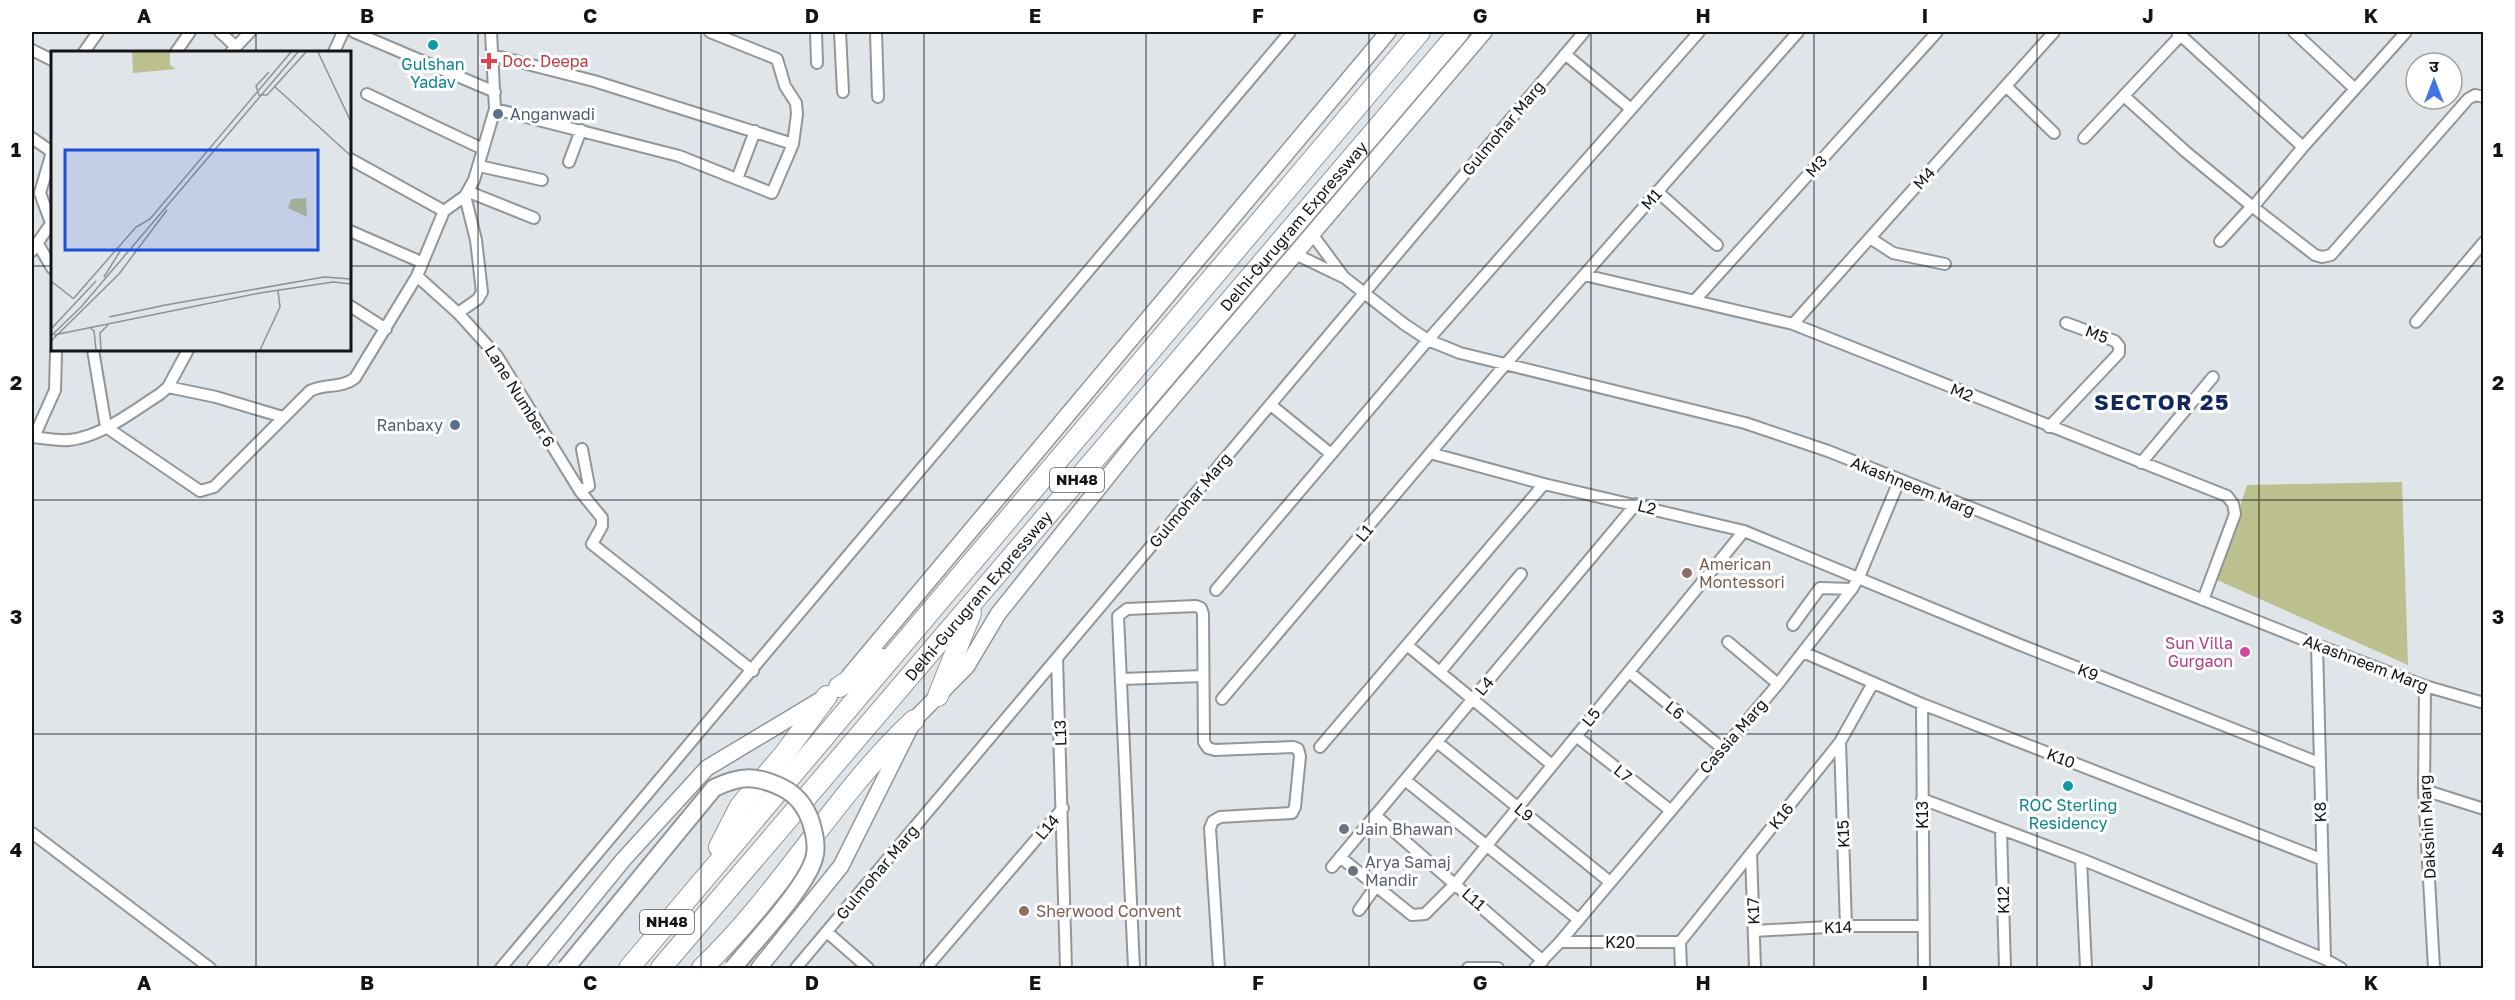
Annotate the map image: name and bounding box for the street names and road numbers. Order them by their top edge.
street label: Gulmohar Marg [1458,76,1548,180]
street label: Delhi-Gurugram Expressway [1216,137,1372,315]
street label: M3 [1801,151,1831,181]
street label: M4 [1909,163,1939,193]
street label: M1 [1636,184,1666,214]
street label: M5 [2083,321,2111,347]
street label: Lane Number 6 [481,341,559,451]
street label: M2 [1948,378,1976,406]
street label: Gulmohar Marg [1145,448,1235,552]
street label: Akashneem Marg [1848,452,1978,520]
road number: NH48 [1050,468,1104,492]
street label: L2 [1636,495,1658,519]
street label: Delhi-Gurugram Expressway [900,507,1056,685]
street label: L1 [1351,520,1377,546]
street label: Akashneem Marg [2301,630,2431,696]
street label: K9 [2075,659,2101,685]
street label: L4 [1470,672,1498,700]
street label: Cassia Marg [1695,694,1771,778]
street label: L6 [1661,696,1689,724]
street label: L5 [1577,704,1605,730]
street label: L13 [1050,720,1070,746]
street label: K10 [2044,744,2078,772]
street label: L7 [1610,760,1636,786]
street label: Dakshin Marg [2414,774,2440,880]
street label: L9 [1510,798,1538,826]
street label: K16 [1764,799,1798,833]
street label: K13 [1912,801,1932,829]
street label: K8 [2310,801,2330,823]
street label: L14 [1031,810,1063,844]
street label: Gulmohar Marg [832,820,922,924]
street label: K15 [1833,820,1853,848]
street label: L11 [1458,883,1490,915]
street label: K12 [1993,886,2013,914]
street label: K17 [1743,897,1763,925]
road number: NH48 [640,910,694,934]
street label: K14 [1823,917,1853,937]
street label: K20 [1605,932,1635,952]

